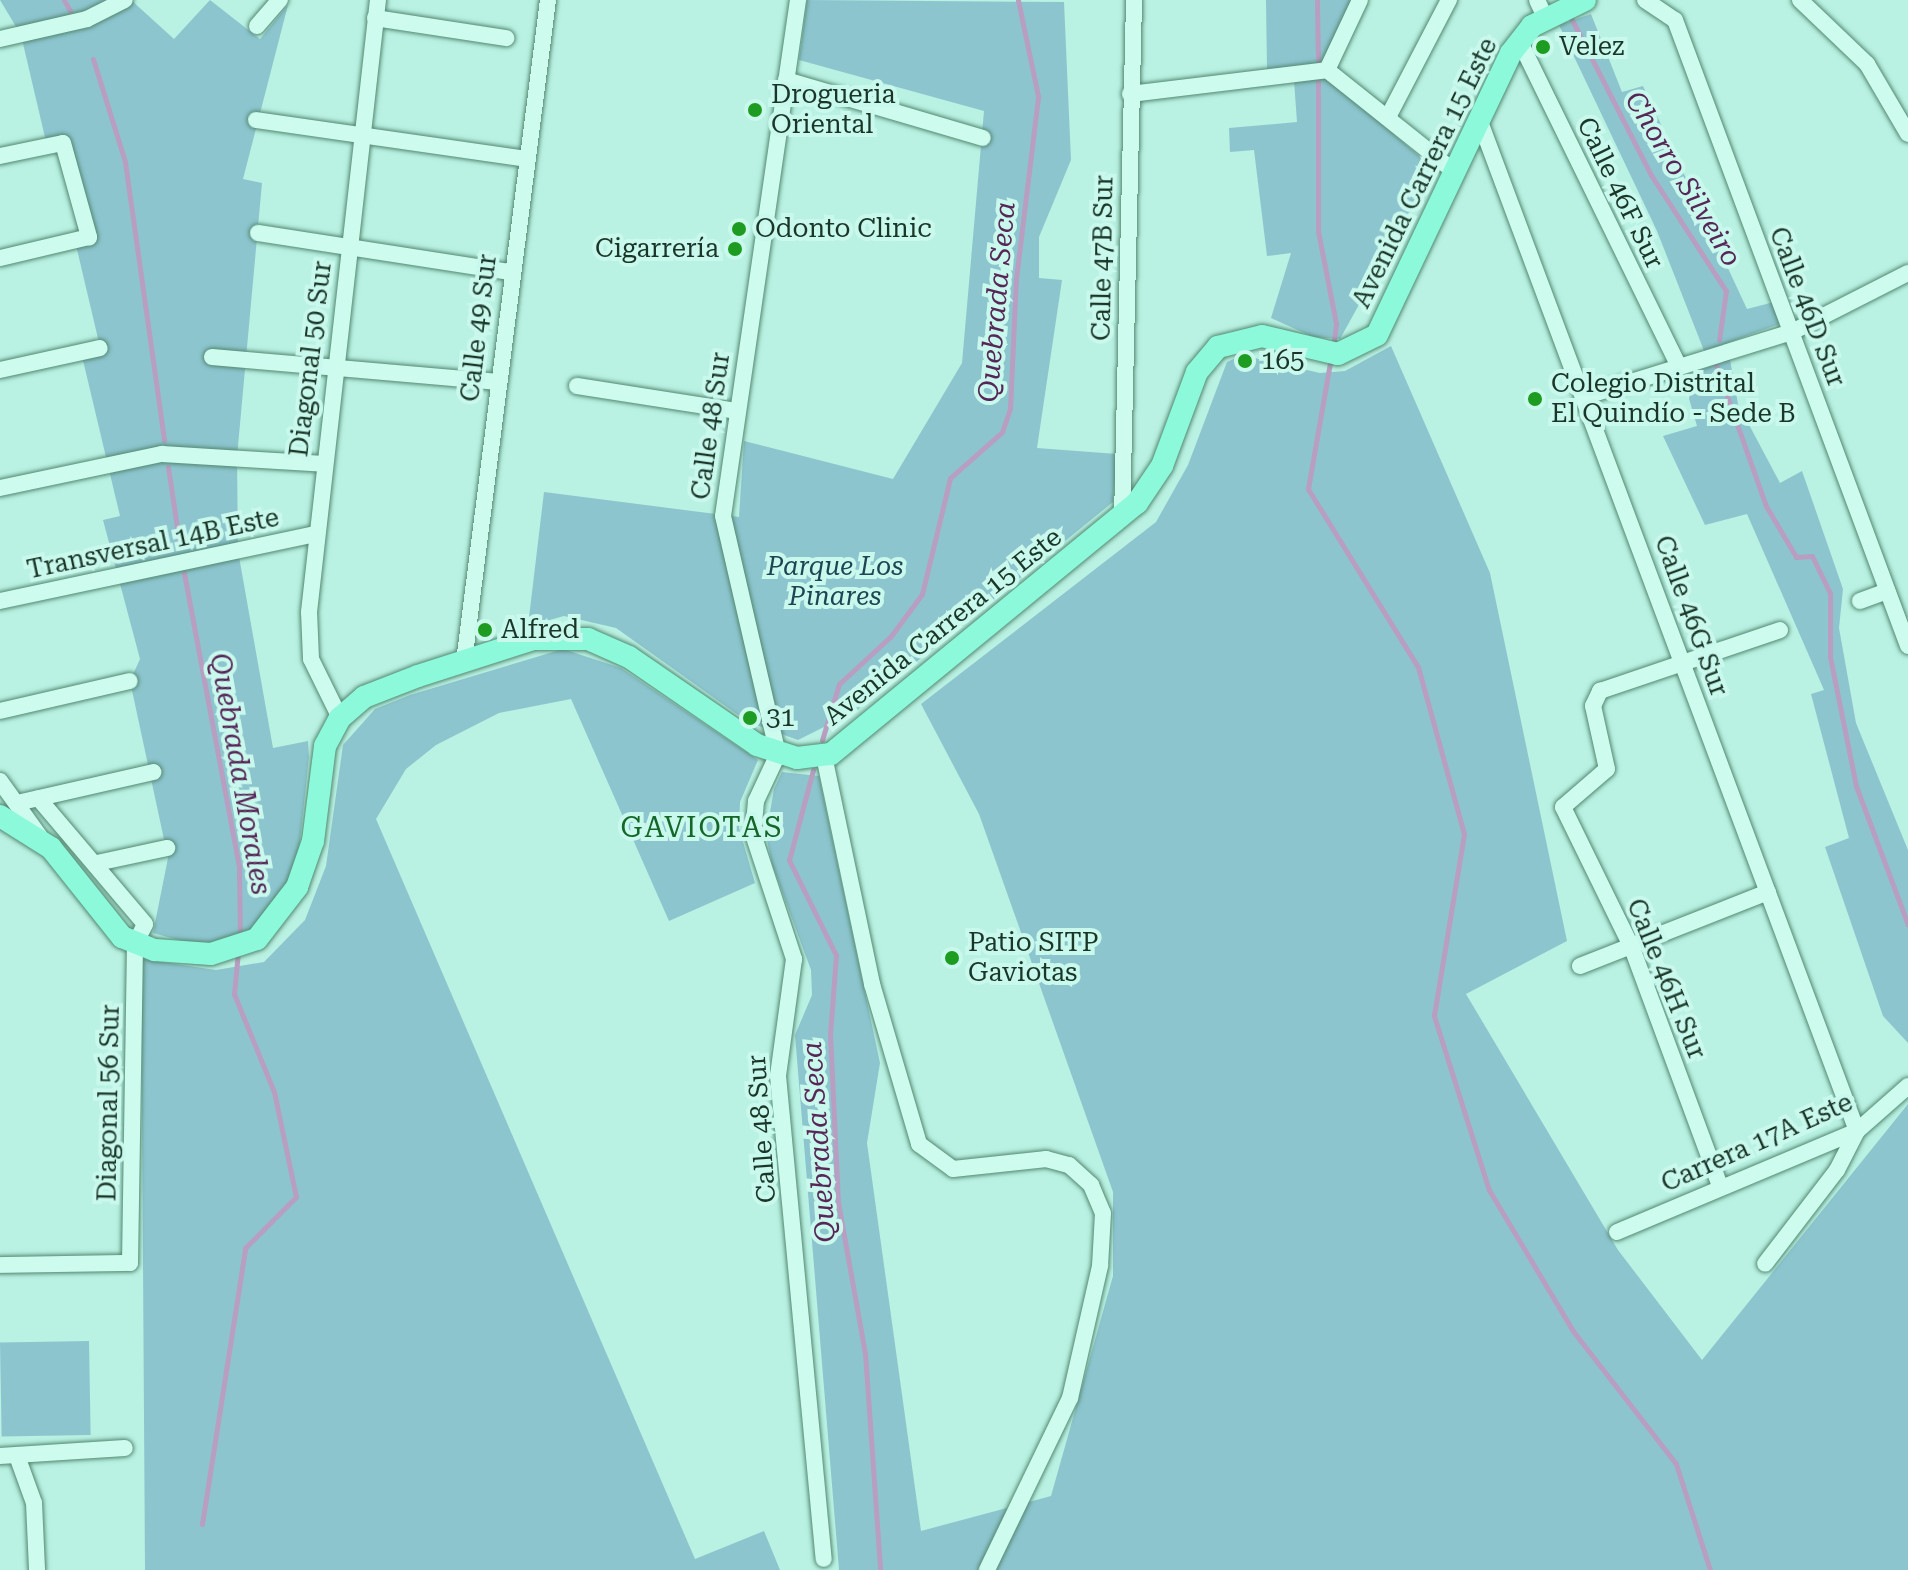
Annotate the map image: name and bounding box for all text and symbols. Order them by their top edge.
place label: Velez [1559,31,1624,63]
street label: Avenida Carrera 15 Este [1346,33,1504,313]
marker: Velez [1534,38,1552,56]
place label: Drogueria Oriental [771,79,896,140]
water label: Chorro Silveiro [1618,85,1748,273]
marker: Drogueria Oriental [746,101,764,119]
street label: Calle 46F Sur [1570,112,1670,274]
street label: Calle 47B Sur [1086,175,1120,341]
water label: Quebrada Seca [971,200,1023,404]
place label: Odonto Clinic [755,213,932,245]
marker: Odonto Clinic [730,220,748,238]
street label: Calle 46D Sur [1762,223,1852,391]
place label: Cigarrería [595,233,719,265]
marker: Cigarrería [726,240,744,258]
street label: Calle 49 Sur [454,252,504,404]
street label: Diagonal 50 Sur [284,259,338,459]
place label: 165 [1261,345,1305,377]
street label: Calle 48 Sur [685,350,737,502]
marker: 165 [1236,352,1254,370]
place label: Colegio Distrital El Quindío - Sede B [1551,368,1796,430]
marker: Colegio Distrital El Quindío - Sede B [1526,390,1544,408]
street label: Transversal 14B Este [24,502,282,586]
street label: Avenida Carrera 15 Este [818,522,1068,732]
street label: Calle 46G Sur [1648,531,1734,701]
park label: Parque Los Pinares [767,551,903,612]
place label: Alfred [501,614,579,646]
marker: Alfred [476,621,494,639]
water label: Quebrada Morales [202,651,278,897]
place label: 31 [766,702,795,734]
marker: 31 [741,709,759,727]
district label: GAVIOTAS [621,811,783,845]
street label: Calle 46H Sur [1620,894,1712,1064]
place label: Patio SITP Gaviotas [968,927,1099,988]
marker: Patio SITP Gaviotas [943,949,961,967]
street label: Diagonal 56 Sur [92,1004,126,1202]
water label: Quebrada Seca [795,1040,843,1244]
street label: Calle 48 Sur [741,1054,783,1204]
street label: Carrera 17A Este [1657,1087,1857,1199]

